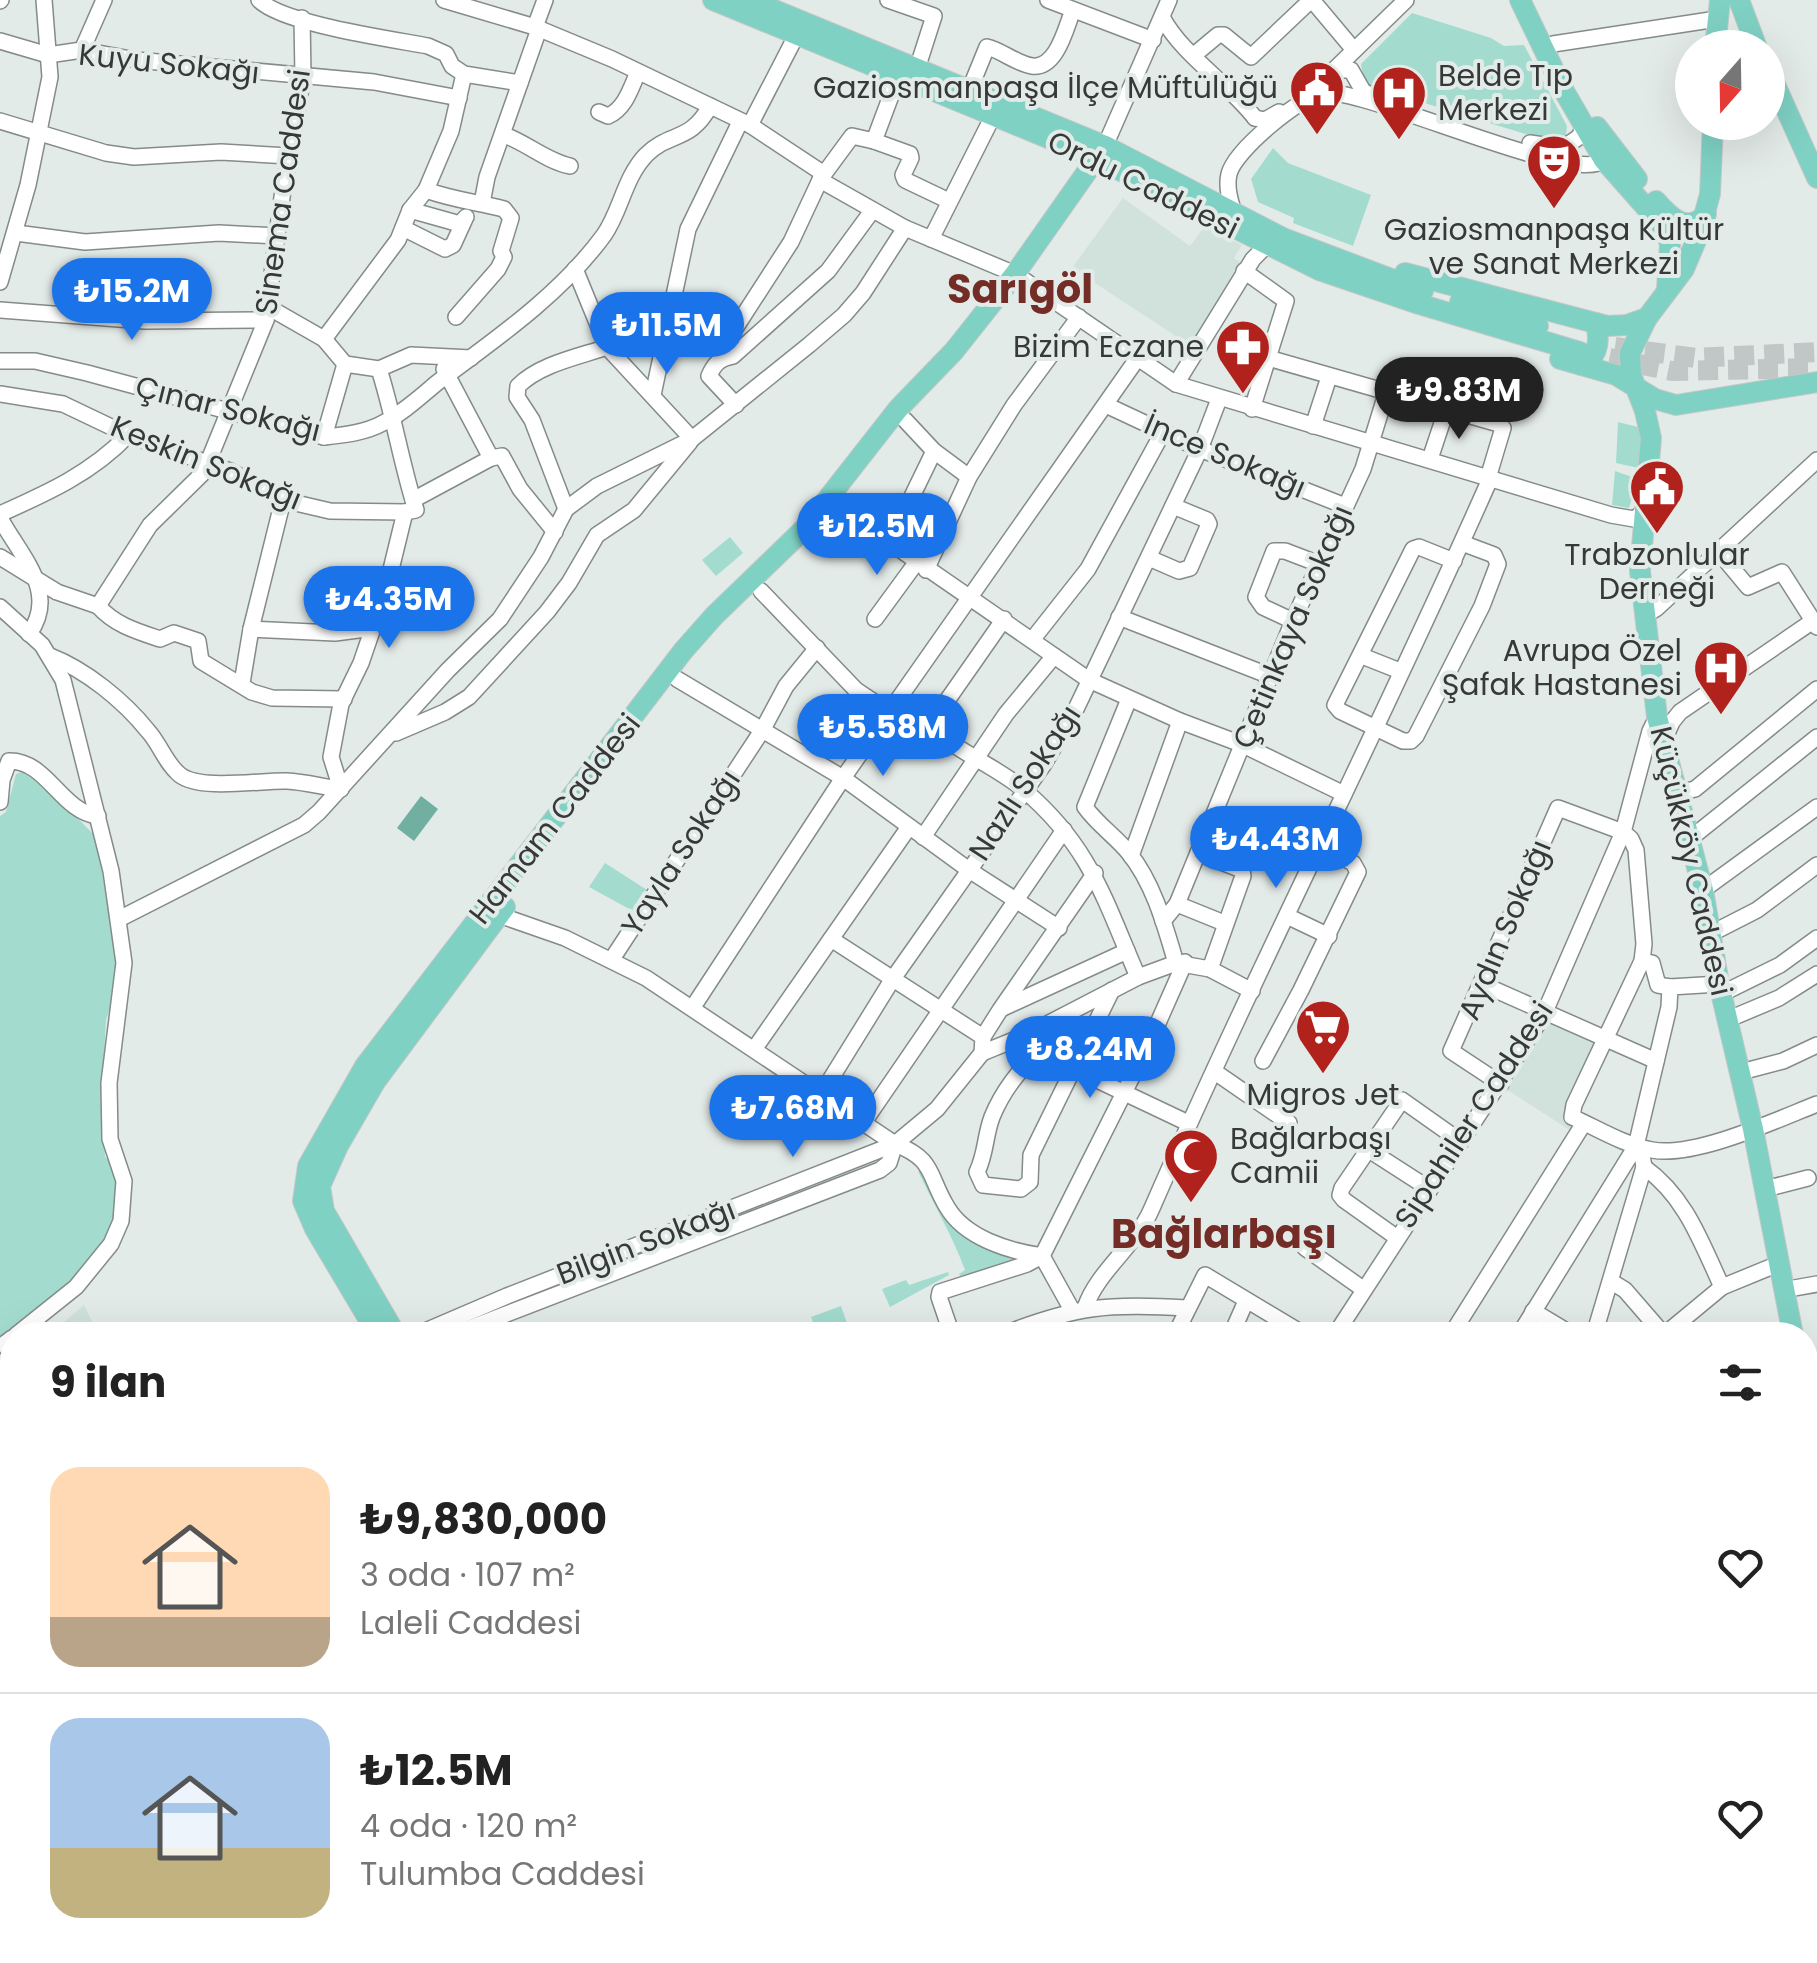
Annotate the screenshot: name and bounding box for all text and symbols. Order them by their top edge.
north arrow [1675,30,1785,140]
map controls [1675,30,1785,140]
street label: Kuyu Sokağı [77,33,262,94]
place label: Belde Tıp Merkezi [1438,54,1573,131]
public building icon: Gaziosmanpaşa İlçe Müftülüğü [1287,58,1347,137]
hospital icon: Belde Tıp Merkezi [1369,63,1429,142]
street label: Sinema Caddesi [244,66,321,318]
place label: Gaziosmanpaşa İlçe Müftülüğü [813,66,1278,109]
street label: Ordu Caddesi [1040,120,1246,249]
theatre icon: Gaziosmanpaşa Kültür ve Sanat Merkezi [1524,132,1584,211]
place label: Gaziosmanpaşa Kültür ve Sanat Merkezi [1384,208,1724,285]
pin: ₺15.2M [51,258,213,343]
district label: Sarıgöl [947,261,1093,317]
text: ₺15.2M [74,268,190,313]
pin: ₺11.5M [586,292,748,377]
text: ₺11.5M [612,302,722,347]
pharmacy icon: Bizim Eczane [1213,317,1273,396]
place label: Bizim Eczane [1013,325,1204,368]
pin: ₺9.83M [1378,357,1540,442]
street label: Çınar Sokağı [131,365,325,452]
text: ₺9.83M [1397,367,1521,412]
street label: İnce Sokağı [1138,402,1313,509]
street label: Keskin Sokağı [104,405,308,520]
public building icon: Trabzonlular Derneği [1627,457,1687,536]
pin: ₺12.5M [796,493,958,578]
street label: Çetinkaya Sokağı [1222,499,1363,755]
text: ₺12.5M [819,503,935,548]
place label: Trabzonlular Derneği [1564,533,1750,610]
pin: ₺4.35M [308,566,470,651]
text: ₺4.35M [326,576,452,621]
place label: Avrupa Özel Şafak Hastanesi [1442,629,1682,706]
hospital icon: Avrupa Özel Şafak Hastanesi [1691,638,1751,717]
pin: ₺5.58M [802,694,964,779]
street label: Nazlı Sokağı [958,696,1091,869]
street label: Hamam Caddesi [459,704,651,933]
text: ₺5.58M [819,704,947,749]
street label: Küçükköy Caddesi [1640,722,1743,1000]
street label: Yayla Sokağı [611,761,751,944]
pin: ₺4.43M [1195,806,1357,891]
text: ₺4.43M [1212,816,1340,861]
street label: Aydın Sokağı [1447,833,1562,1027]
street label: Sipahiler Caddesi [1384,993,1563,1237]
supermarket icon: Migros Jet [1293,997,1353,1076]
pin: ₺8.24M [1009,1016,1171,1101]
text: ₺8.24M [1027,1026,1153,1071]
place label: Migros Jet [1247,1073,1399,1116]
pin: ₺7.68M [712,1075,874,1160]
text: ₺7.68M [731,1085,855,1130]
place label: Bağlarbaşı Camii [1230,1117,1391,1194]
mosque icon: Bağlarbaşı Camii [1161,1126,1221,1205]
street label: Bilgin Sokağı [550,1188,741,1295]
district label: Bağlarbaşı [1111,1206,1337,1262]
text: 9 ilan [50,1353,166,1412]
icon: filters [1713,1355,1768,1410]
text: ₺9,830,000 [360,1490,607,1549]
icon: home [130,1507,250,1627]
icon: heart [1713,1540,1768,1595]
text: 3 oda · 107 m² [360,1552,575,1597]
text: Laleli Caddesi [360,1600,581,1645]
text: ₺12.5M [360,1741,513,1800]
icon: home [130,1758,250,1878]
icon: heart [1713,1791,1768,1846]
text: 4 oda · 120 m² [360,1803,577,1848]
text: Tulumba Caddesi [360,1851,645,1896]

